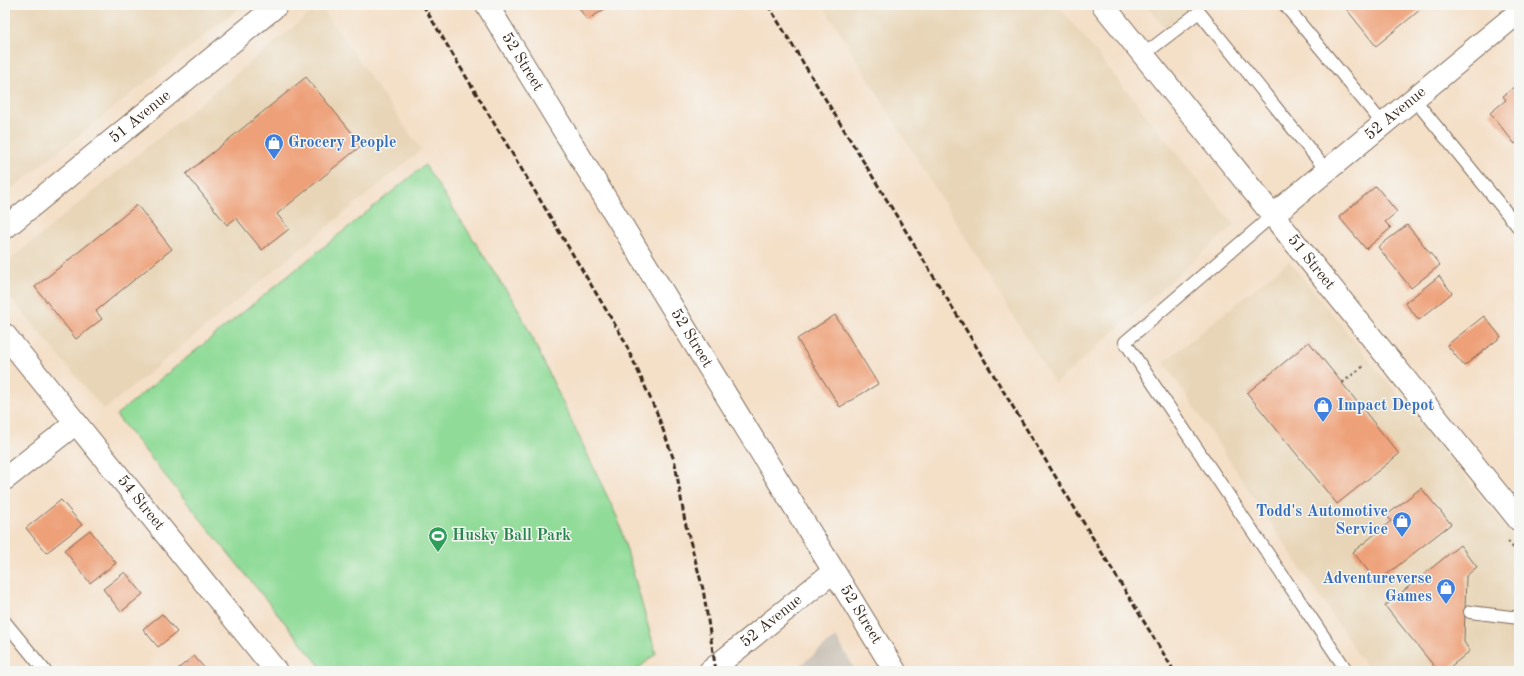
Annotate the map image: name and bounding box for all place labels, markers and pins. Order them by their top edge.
shop icon: Grocery People [263,132,285,160]
place label: Grocery People [288,135,397,151]
shop icon: Impact Depot [1312,395,1334,423]
place label: Impact Depot [1337,398,1434,414]
place label: Todd's Automotive Service [1256,504,1388,538]
shop icon: Todd's Automotive Service [1391,510,1413,538]
sports icon: Husky Ball Park [427,525,449,553]
place label: Husky Ball Park [452,528,571,544]
place label: Adventureverse Games [1322,571,1432,605]
shop icon: Adventureverse Games [1435,577,1457,605]

